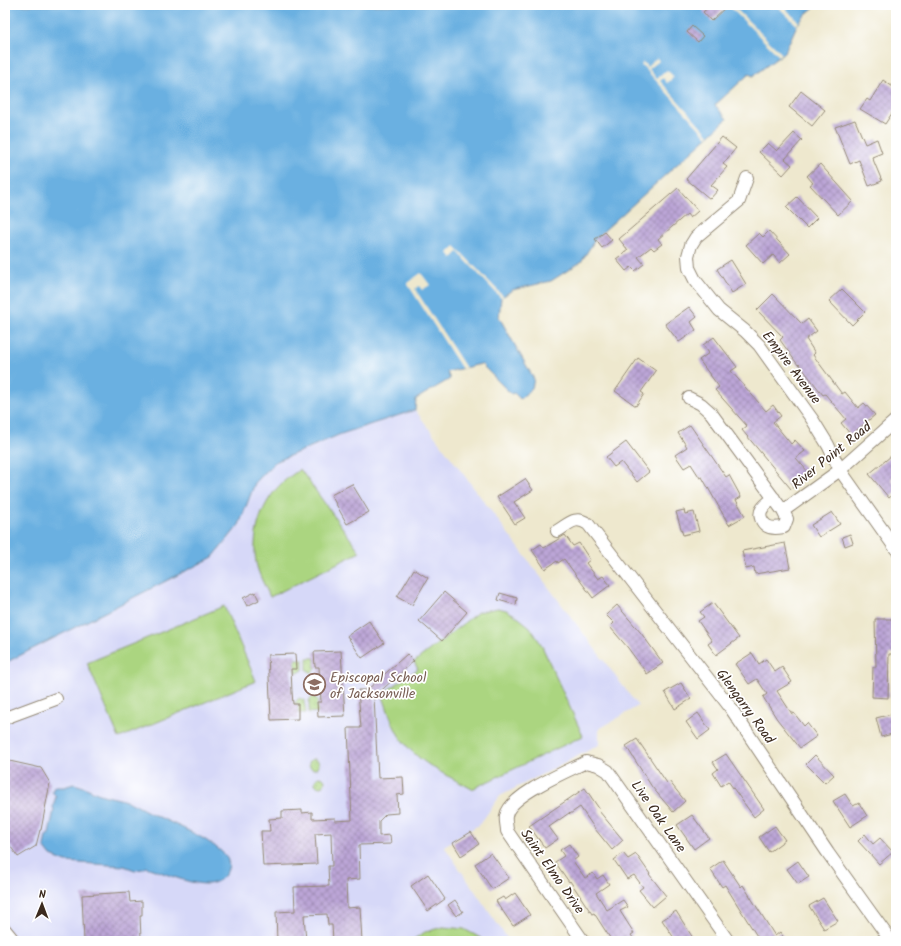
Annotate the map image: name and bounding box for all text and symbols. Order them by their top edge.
street label: Empire Avenue [756,326,827,410]
street label: River Point Road [787,416,877,495]
street label: Glengarry Road [710,664,781,750]
place label: Episcopal School of Jacksonville [330,667,427,705]
school or university icon: Episcopal School of Jacksonville [301,672,327,698]
street label: Live Oak Lane [625,776,692,858]
street label: Saint Elmo Drive [515,824,590,919]
north arrow [22,884,62,924]
text: N [39,886,46,904]

